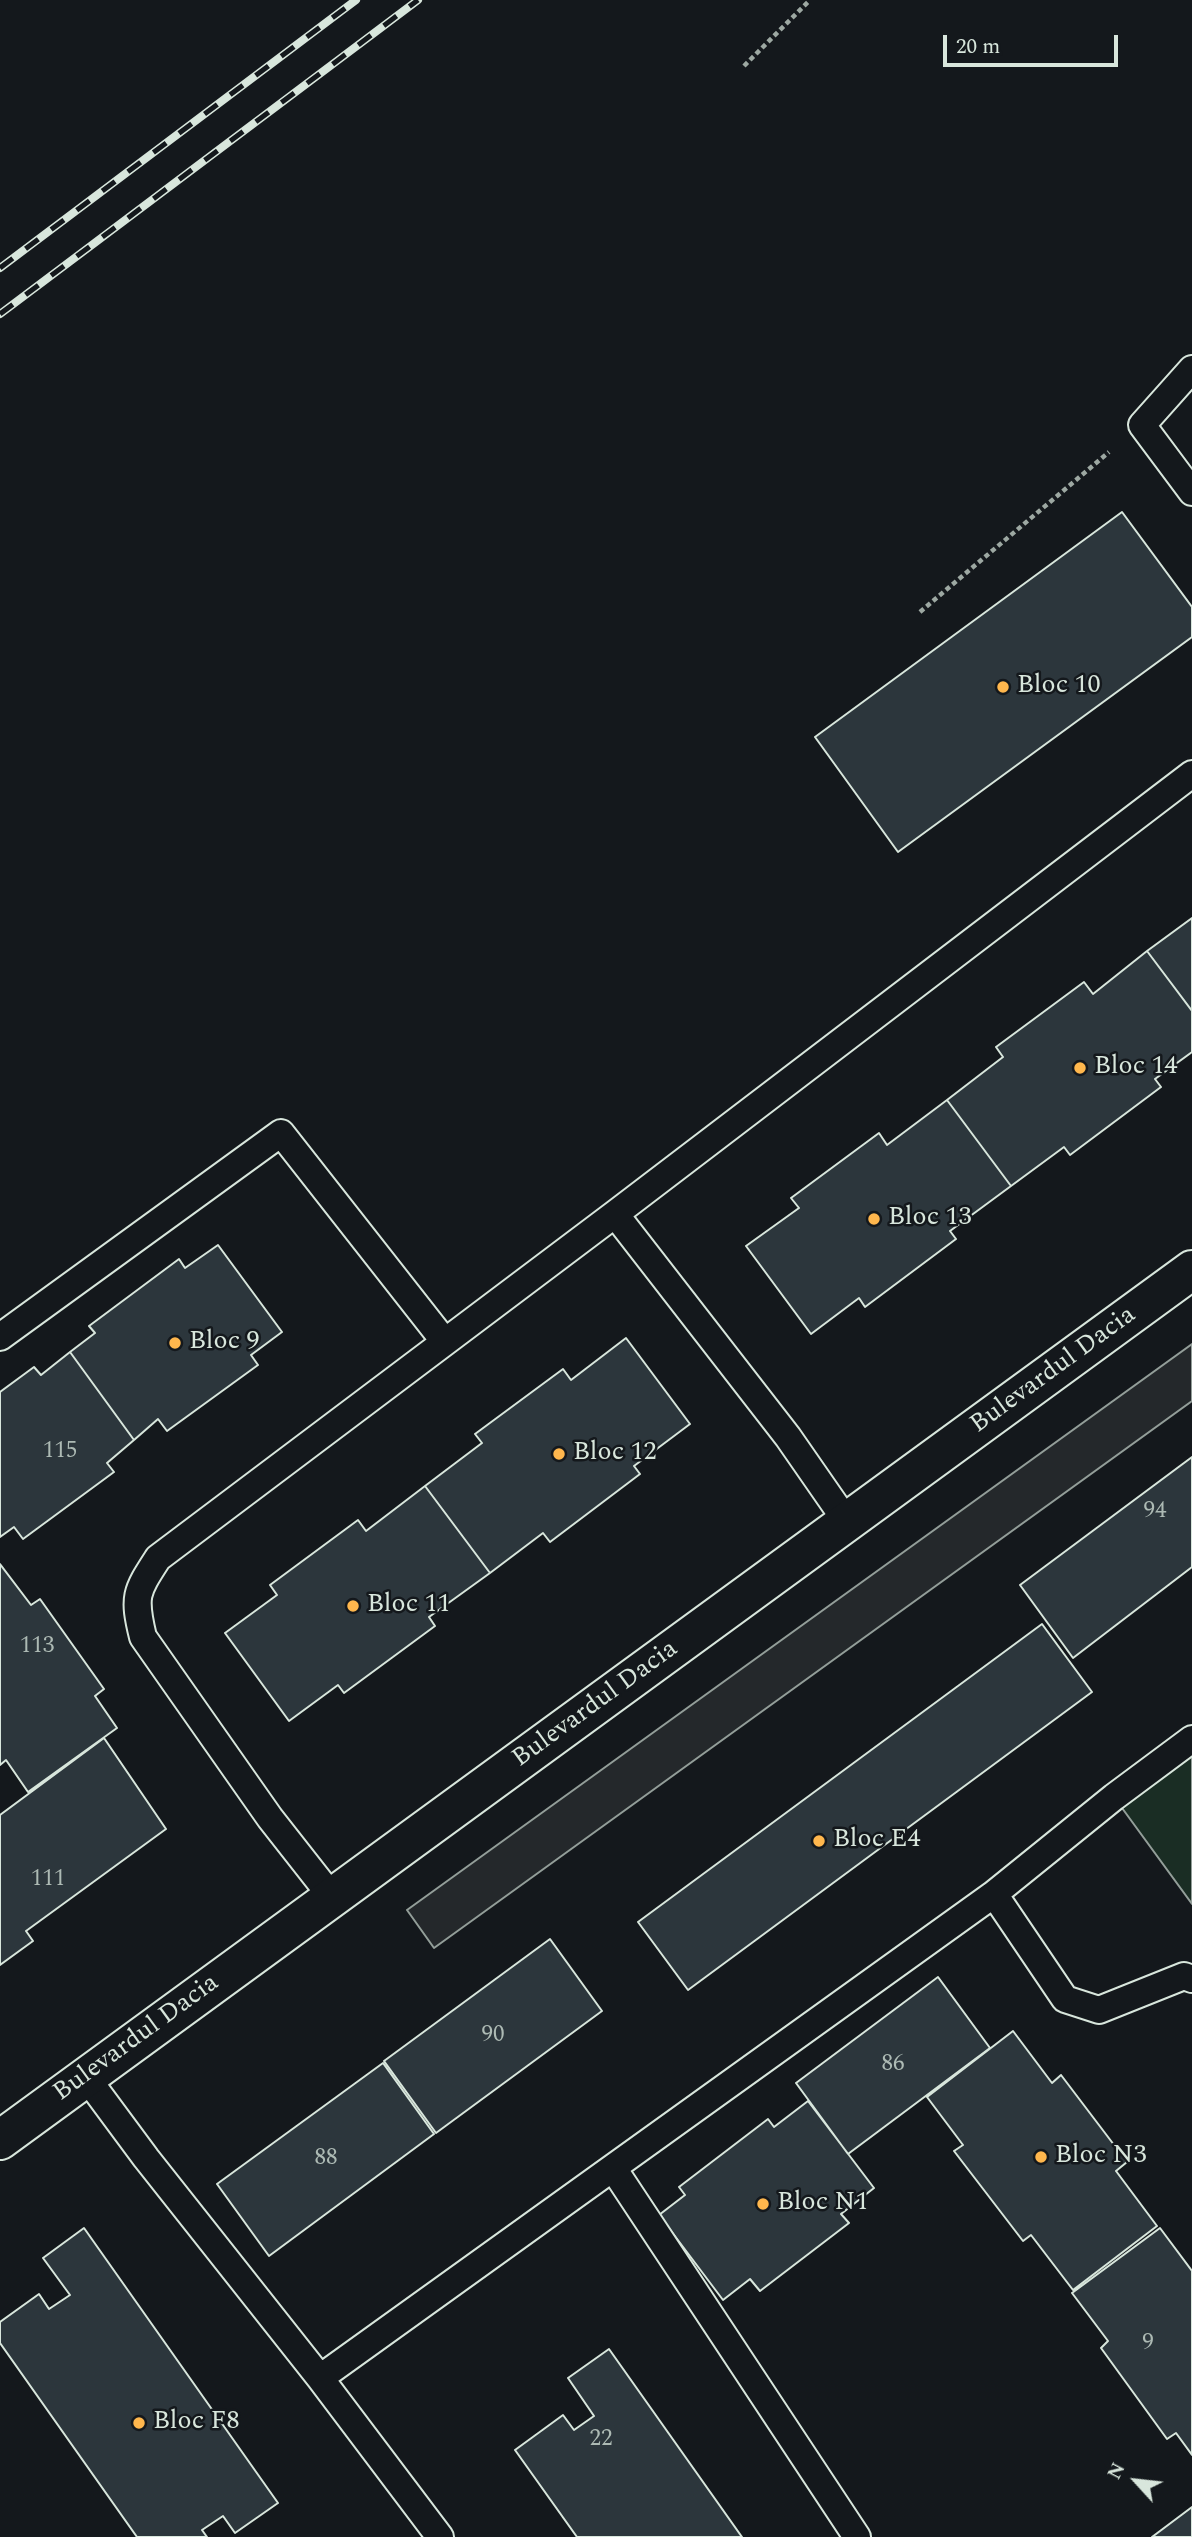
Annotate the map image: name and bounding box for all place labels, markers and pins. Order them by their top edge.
place label: Bloc 10 [1017,671,1101,703]
marker: Bloc 10 [995,679,1011,695]
place label: Bloc 14 [1094,1052,1178,1084]
marker: Bloc 14 [1072,1060,1088,1076]
place label: Bloc 13 [888,1203,972,1235]
marker: Bloc 13 [866,1211,882,1227]
place label: Bloc 9 [189,1327,260,1359]
marker: Bloc 9 [167,1335,183,1351]
place label: Bloc 12 [573,1438,657,1470]
marker: Bloc 12 [551,1446,567,1462]
place label: Bloc 11 [367,1590,451,1622]
marker: Bloc 11 [345,1598,361,1614]
place label: Bloc E4 [833,1825,921,1857]
marker: Bloc E4 [811,1833,827,1849]
place label: Bloc N3 [1055,2141,1146,2173]
marker: Bloc N3 [1033,2149,1049,2165]
place label: Bloc N1 [777,2188,868,2220]
marker: Bloc N1 [755,2196,771,2212]
place label: Bloc F8 [153,2407,240,2439]
marker: Bloc F8 [131,2415,147,2431]

